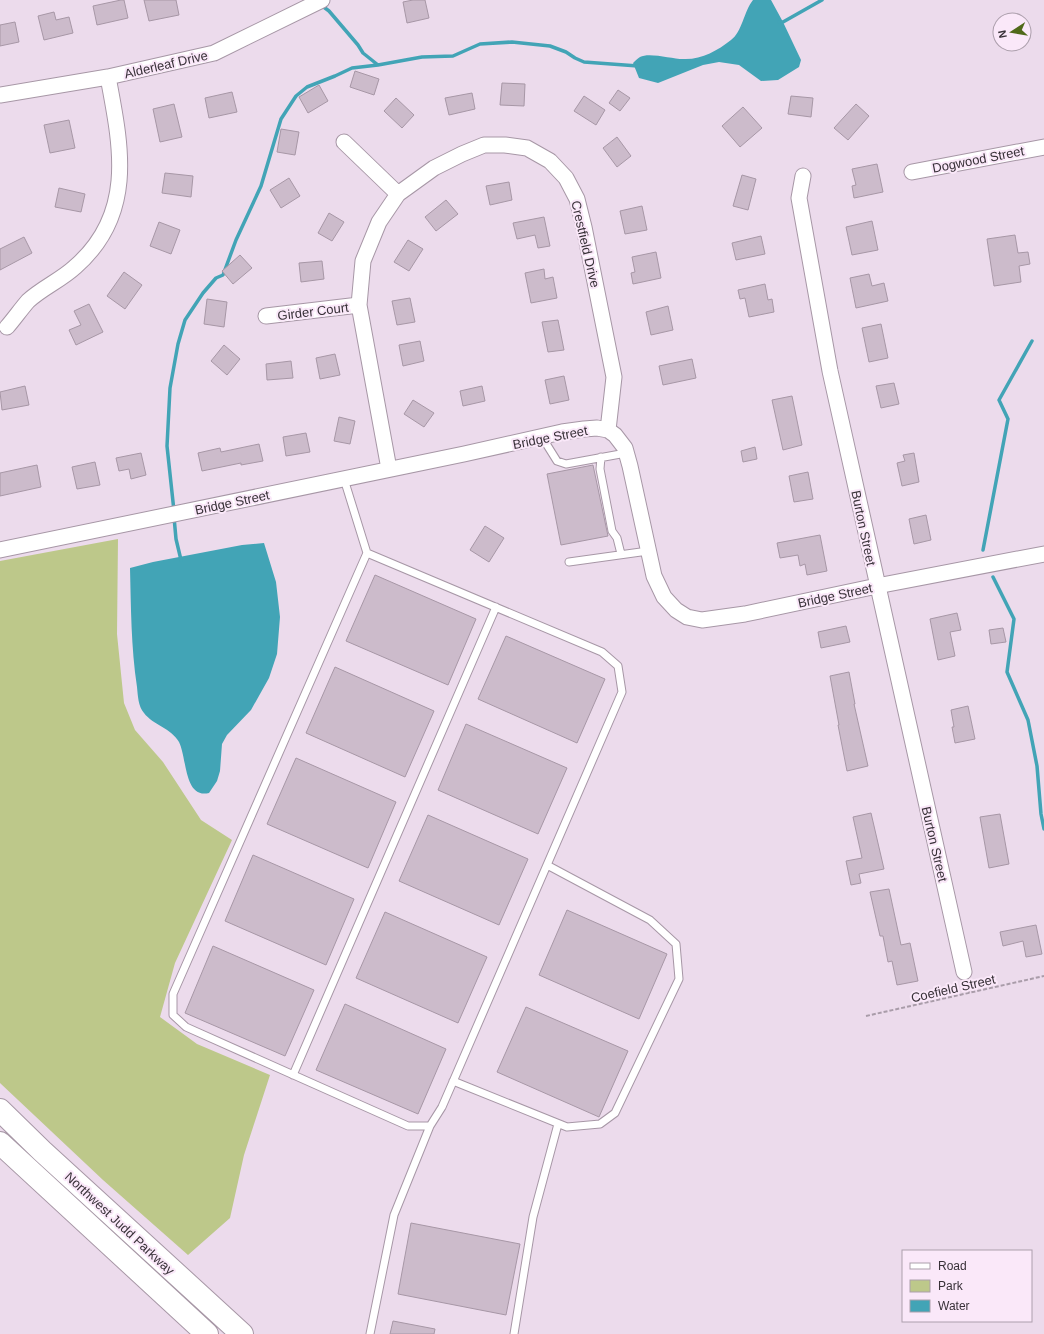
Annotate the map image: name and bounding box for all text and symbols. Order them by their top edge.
north arrow [992,12,1032,52]
text: N [996,29,1009,39]
street label: Alderleaf Drive [123,48,209,81]
street label: Dogwood Street [931,143,1026,176]
street label: Crestfield Drive [568,199,603,289]
street label: Girder Court [277,300,350,323]
street label: Bridge Street [511,423,589,452]
street label: Bridge Street [193,487,271,518]
street label: Burton Street [848,489,879,567]
street label: Bridge Street [796,580,874,611]
street label: Burton Street [919,805,951,883]
street label: Coefield Street [910,971,997,1005]
street label: Northwest Judd Parkway [62,1169,178,1278]
legend [902,1250,1032,1322]
text: Road [938,1259,967,1273]
text: Park [938,1279,964,1293]
text: Water [938,1299,970,1313]

